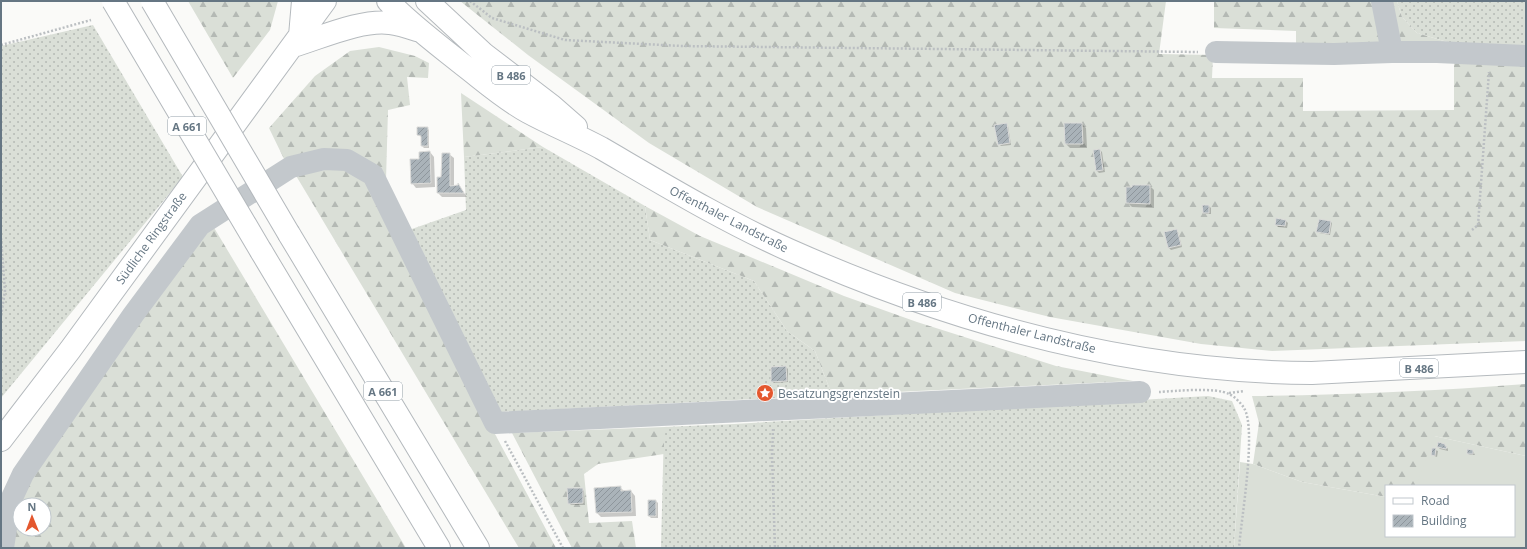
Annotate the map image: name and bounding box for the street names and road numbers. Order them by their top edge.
road number: B 486 [492,66,530,84]
road number: A 661 [168,117,206,135]
street label: Offenthaler Landstraße [667,182,791,256]
street label: Südliche Ringstraße [112,188,190,288]
road number: B 486 [903,293,941,311]
street label: Offenthaler Landstraße [966,309,1098,357]
road number: B 486 [1400,359,1438,377]
road number: A 661 [364,382,402,400]

